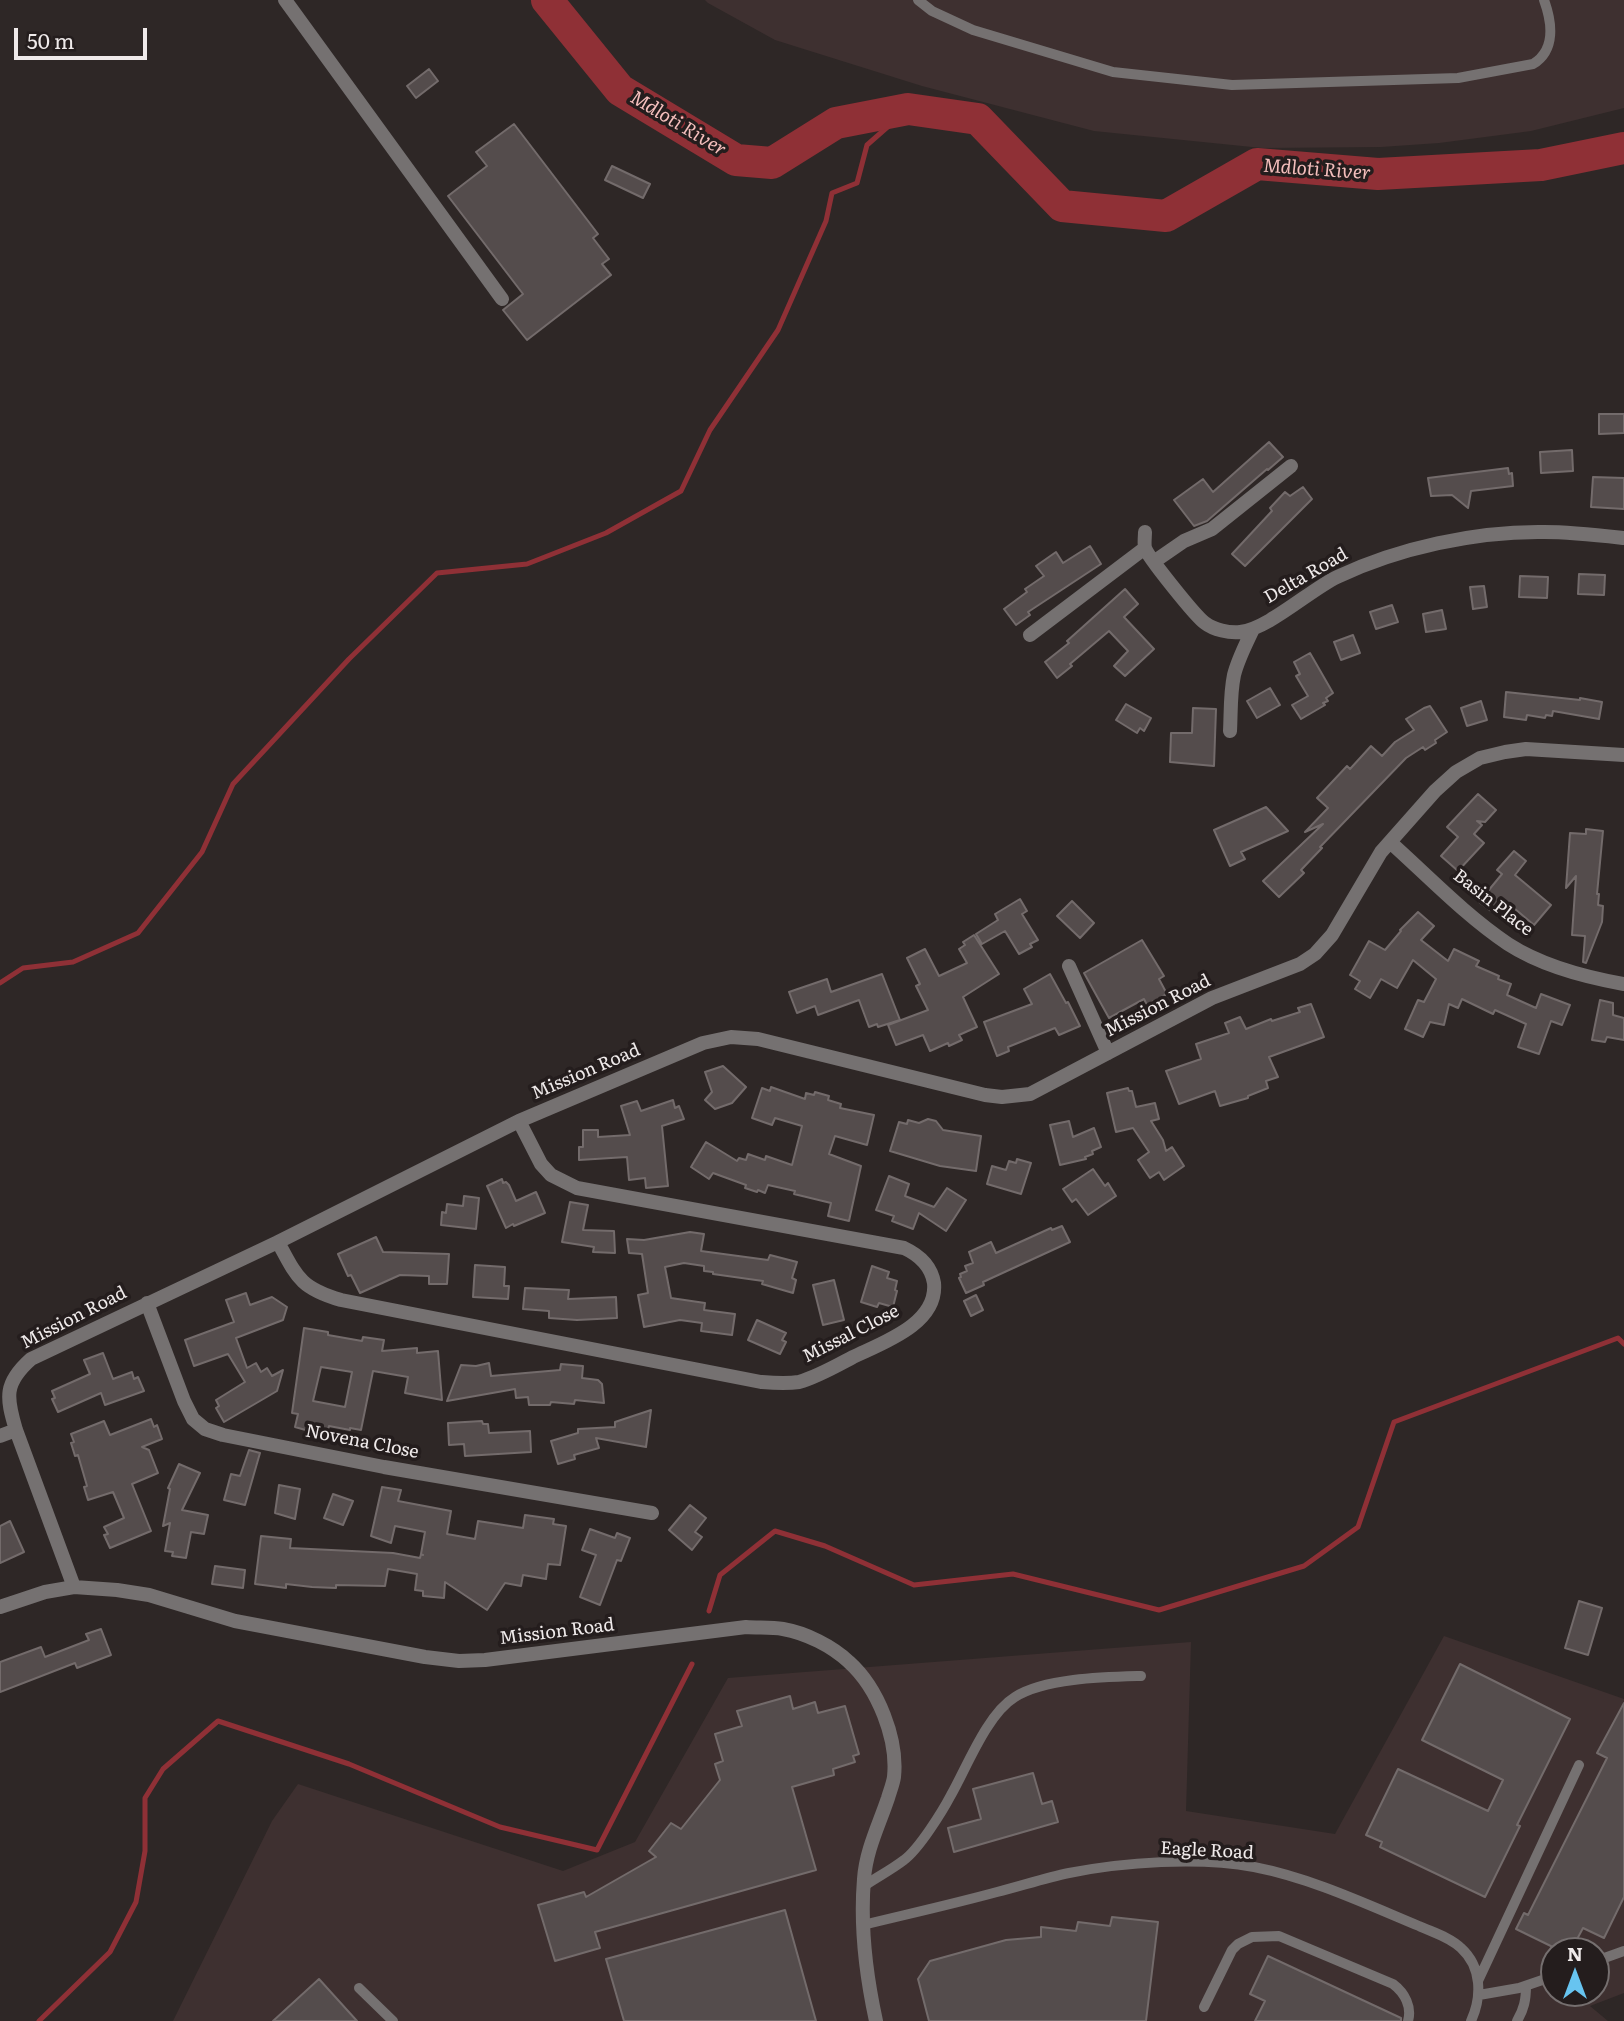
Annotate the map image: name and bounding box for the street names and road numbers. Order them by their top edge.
street label: Delta Road [1260,543,1352,609]
street label: Basin Place [1449,865,1537,941]
street label: Mission Road [1102,970,1214,1042]
street label: Mission Road [529,1039,643,1105]
street label: Mission Road [18,1282,130,1354]
street label: Missal Close [799,1300,903,1368]
street label: Novena Close [303,1420,421,1464]
street label: Mission Road [498,1614,616,1650]
street label: Eagle Road [1160,1838,1254,1864]

